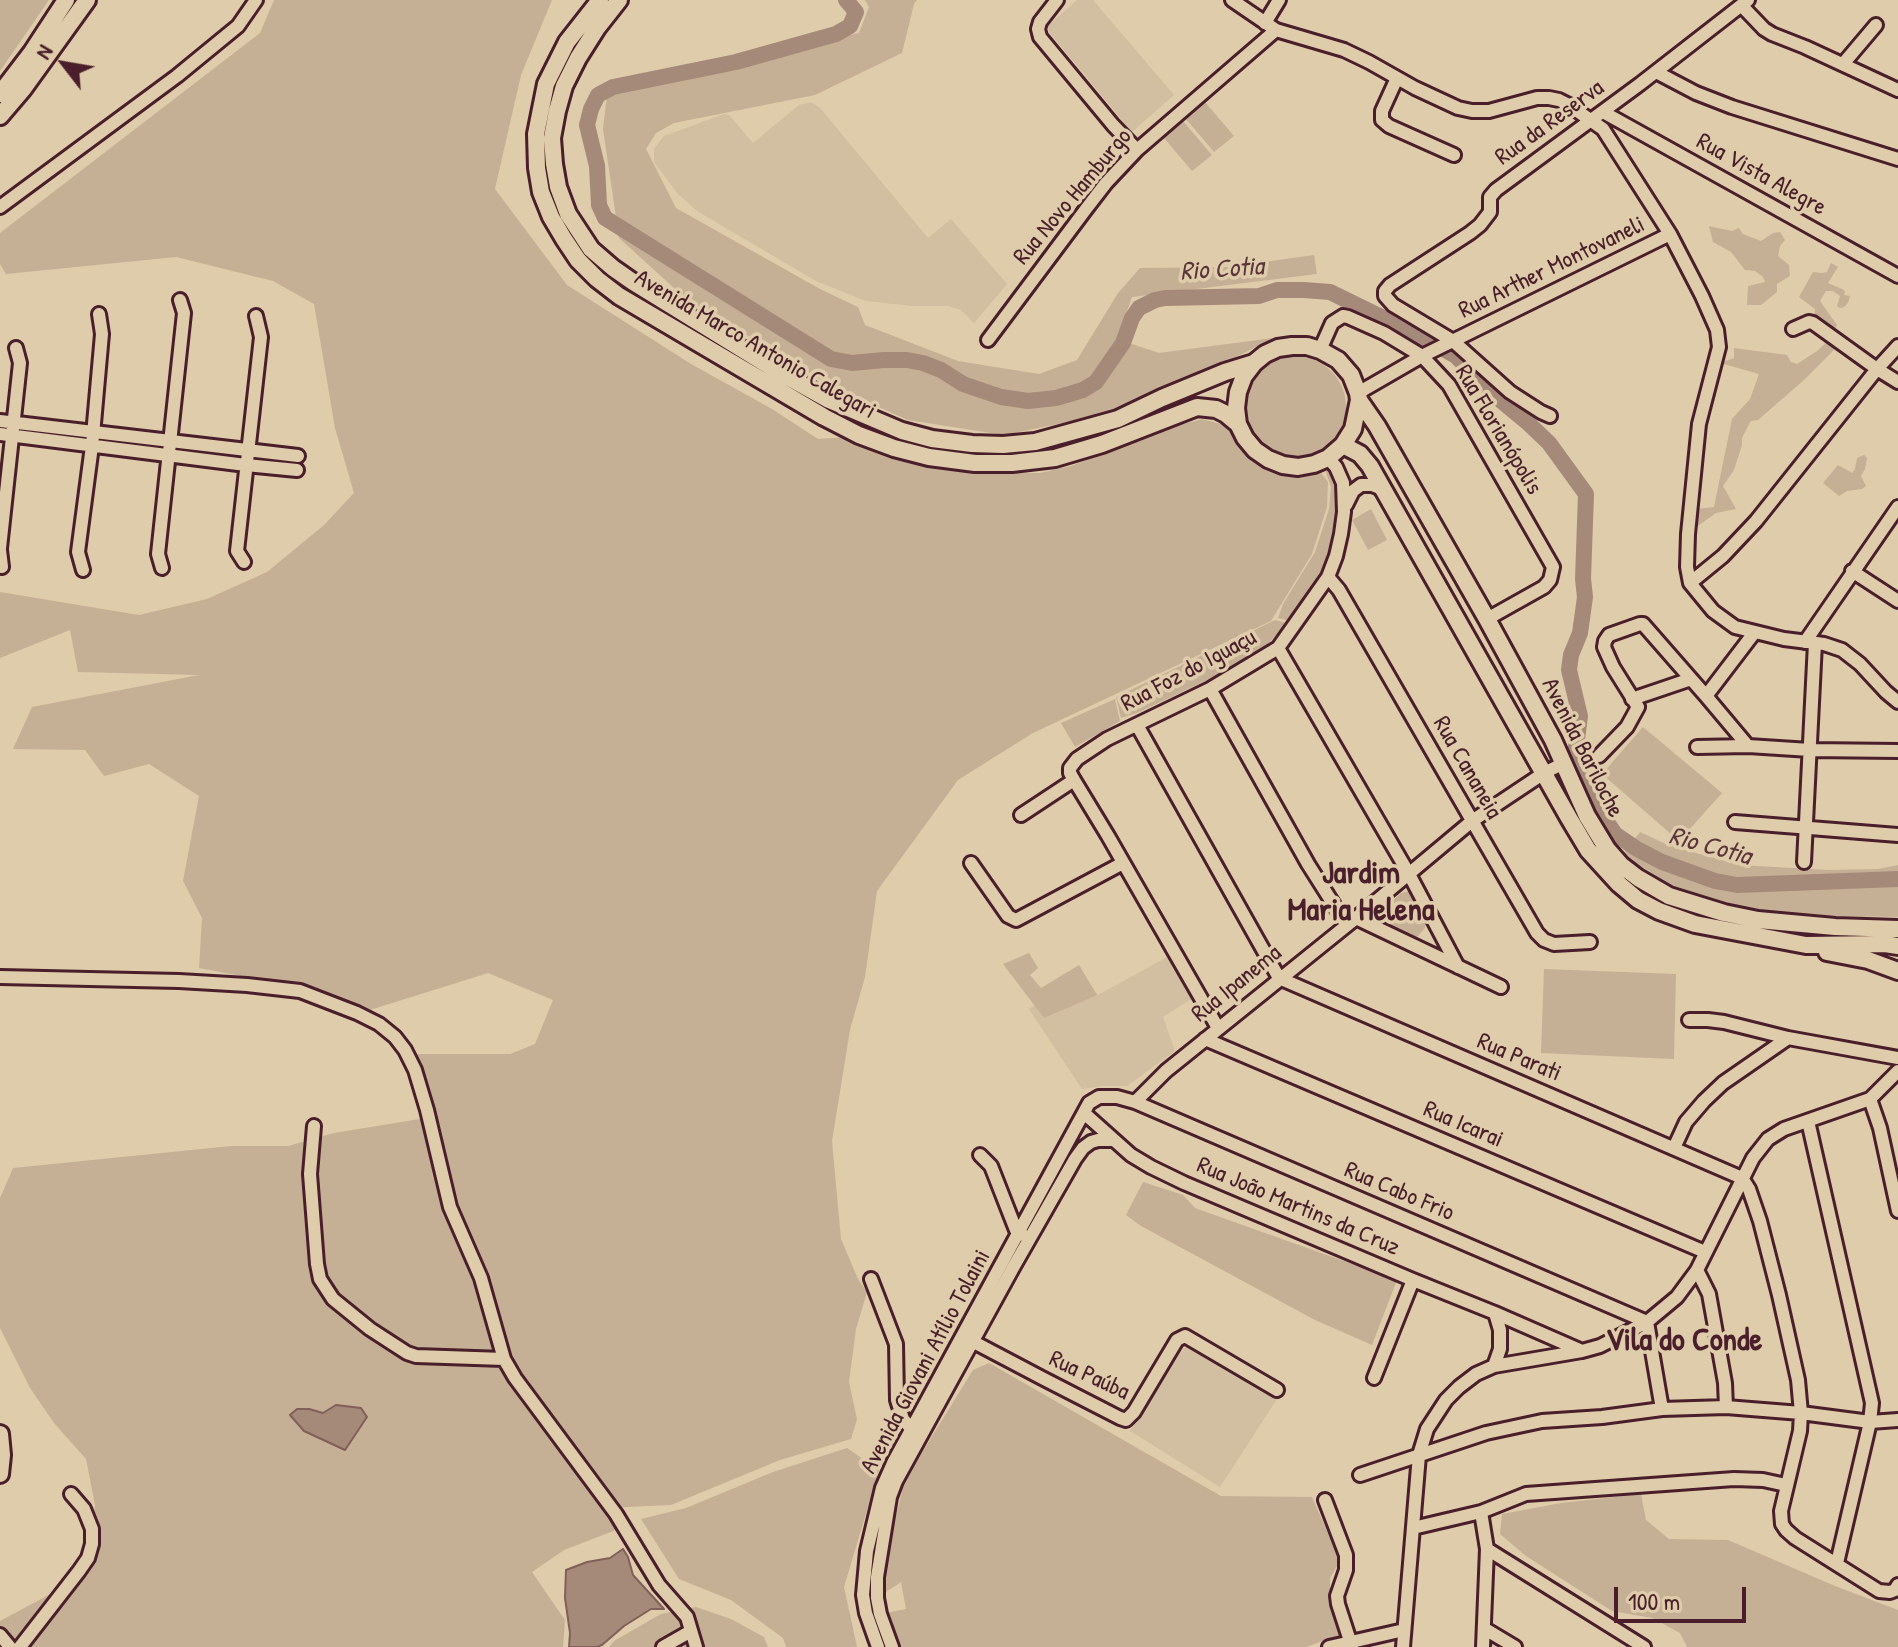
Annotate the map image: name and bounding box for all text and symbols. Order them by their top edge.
north arrow [24,24,104,104]
text: N [28,39,59,64]
street label: Rua da Reserva [1490,74,1610,172]
street label: Rua Novo Hamburgo [1008,123,1138,271]
street label: Rua Vista Alegre [1691,128,1831,222]
street label: Rua Arther Montovaneli [1454,211,1650,325]
water label: Rio Cotia [1179,252,1265,288]
street label: Avenida Marco Antonio Calegari [629,264,881,426]
street label: Rua Florianópolis [1448,360,1548,500]
street label: Rua Foz do Iguaçu [1117,623,1261,719]
street label: Avenida Bariloche [1535,673,1629,823]
street label: Rua Cananeia [1426,712,1508,824]
water label: Rio Cotia [1666,821,1754,873]
district label: Jardim Maria Helena [1288,855,1434,930]
street label: Rua Ipanema [1186,939,1288,1029]
street label: Rua Parati [1473,1027,1565,1089]
street label: Rua Icarai [1419,1095,1507,1155]
street label: Rua João Martins da Cruz [1192,1151,1404,1263]
street label: Rua Cabo Frio [1340,1156,1458,1228]
street label: Avenida Giovani Atílio Tolaini [855,1245,997,1479]
district label: Vila do Conde [1606,1322,1762,1360]
street label: Rua Paúba [1044,1345,1134,1407]
scale bar [1618,1571,1750,1621]
text: 100 m [1628,1585,1680,1617]

